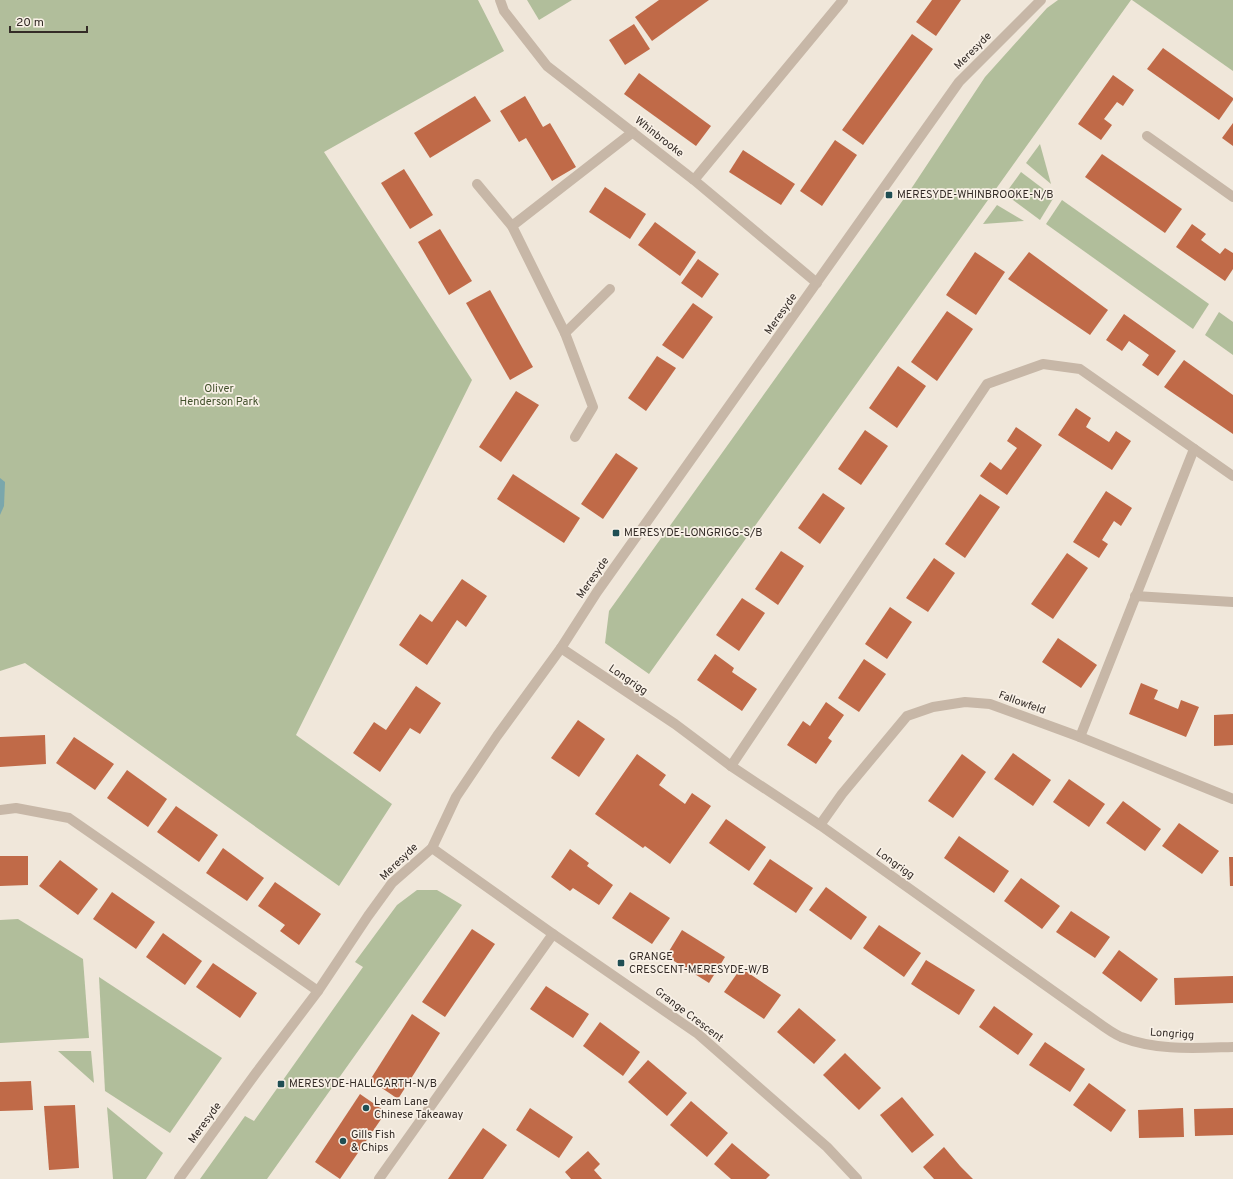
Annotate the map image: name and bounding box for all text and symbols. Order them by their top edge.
scale bar [10,8,87,34]
text: 20 m [16,15,44,31]
street label: Meresyde [951,29,995,73]
street label: Whinbrooke [632,113,686,161]
place label: MERESYDE-WHINBROOKE-N/B [897,188,1054,202]
marker: MERESYDE-WHINBROOKE-N/B [884,190,894,200]
street label: Meresyde [762,290,800,337]
park label: Oliver Henderson Park [179,382,259,409]
place label: MERESYDE-LONGRIGG-S/B [624,526,762,540]
marker: MERESYDE-LONGRIGG-S/B [611,528,621,538]
street label: Meresyde [574,554,612,601]
street label: Longrigg [606,662,650,698]
street label: Fallowfeld [997,688,1047,718]
street label: Meresyde [377,840,421,884]
street label: Longrigg [873,846,917,882]
place label: GRANGE CRESCENT-MERESYDE-W/B [629,950,769,977]
marker: GRANGE CRESCENT-MERESYDE-W/B [616,958,626,968]
street label: Grange Crescent [652,985,726,1045]
street label: Longrigg [1149,1025,1195,1043]
place label: MERESYDE-HALLGARTH-N/B [289,1077,437,1091]
marker: MERESYDE-HALLGARTH-N/B [276,1079,286,1089]
place label: Leam Lane Chinese Takeaway [374,1095,463,1122]
street label: Meresyde [185,1100,225,1146]
marker: Leam Lane Chinese Takeaway [361,1103,371,1113]
place label: Gills Fish & Chips [351,1128,395,1155]
marker: Gills Fish & Chips [338,1136,348,1146]

